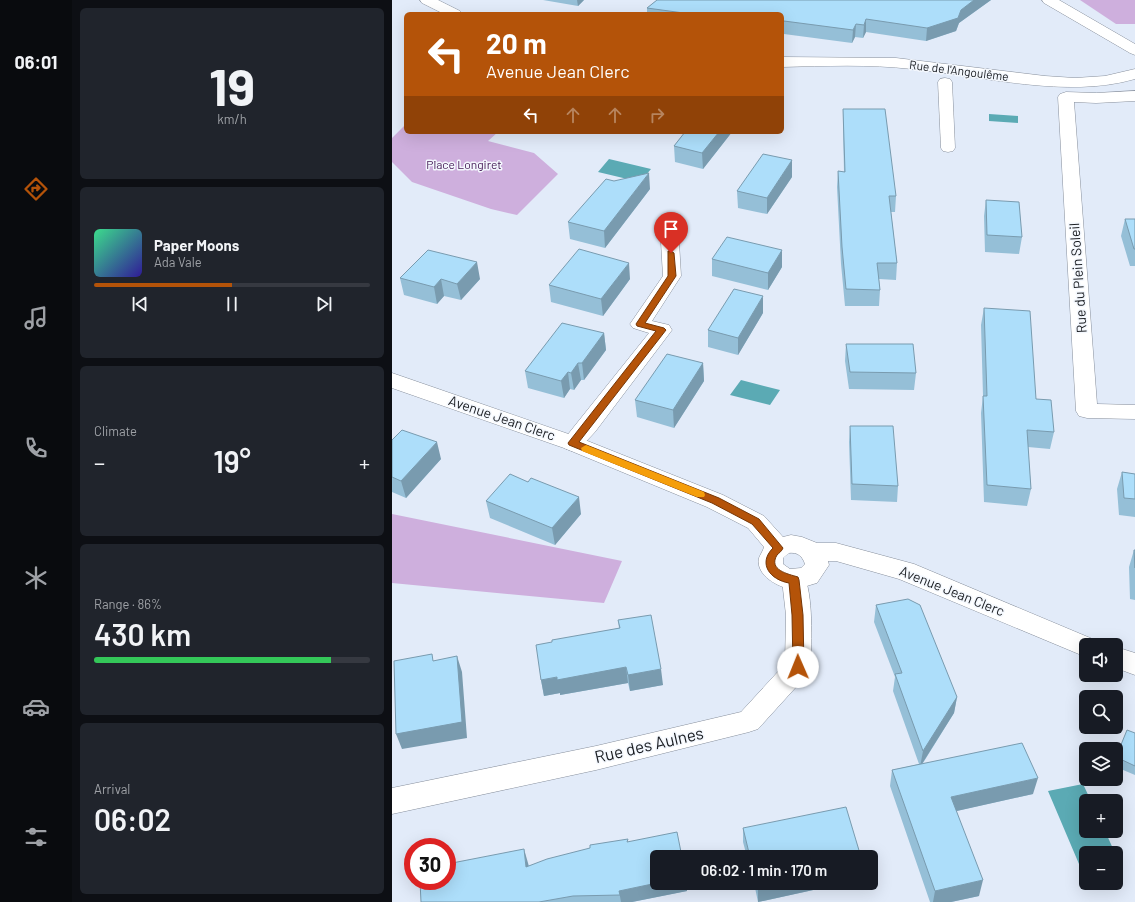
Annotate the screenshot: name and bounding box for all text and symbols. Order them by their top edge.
text: 20 m [486,26,547,60]
icon: left [420,28,472,80]
text: 06:01 [15,51,57,73]
text: 19 [209,54,255,116]
street label: Rue de l'Angoulême [909,57,1010,83]
text: Avenue Jean Clerc [486,60,630,82]
icon: left [520,104,542,126]
icon: ahead [562,104,584,126]
icon: ahead [604,104,626,126]
icon: right [646,104,668,126]
text: km/h [217,111,247,127]
park label: Place Longiret [426,157,502,171]
icon: directions [22,175,50,203]
pin [654,212,688,253]
icon: arrive [660,218,682,240]
street label: Rue du Plein Soleil [1065,222,1090,334]
text: Paper Moons [154,236,239,254]
text: Ada Vale [154,254,202,270]
icon: previous [129,293,151,315]
icon: pause [221,293,243,315]
icon: next [313,293,335,315]
icon: music [22,304,50,332]
street label: Avenue Jean Clerc [447,391,558,444]
text: Climate [94,423,137,439]
icon: phone [22,434,50,462]
text: 19° [213,443,251,479]
text: − [94,449,105,475]
text: + [359,449,370,475]
street label: Avenue Jean Clerc [897,562,1007,619]
icon: climate [22,564,50,592]
text: Range · 86% [94,596,162,612]
text: 430 km [94,616,191,652]
map controls [1079,638,1123,890]
button: sound [1079,638,1123,682]
position arrow [777,646,819,688]
button: search [1079,690,1123,734]
icon: car [22,693,50,721]
street label: Rue des Aulnes [592,722,705,766]
button: layers [1079,742,1123,786]
text: Arrival [94,781,130,797]
button: + [1079,794,1123,838]
text: 06:02 [94,801,171,837]
icon: filters [22,823,50,851]
speed limit sign: 30 [404,838,456,890]
button: − [1079,846,1123,890]
text: 06:02 · 1 min · 170 m [701,861,827,879]

